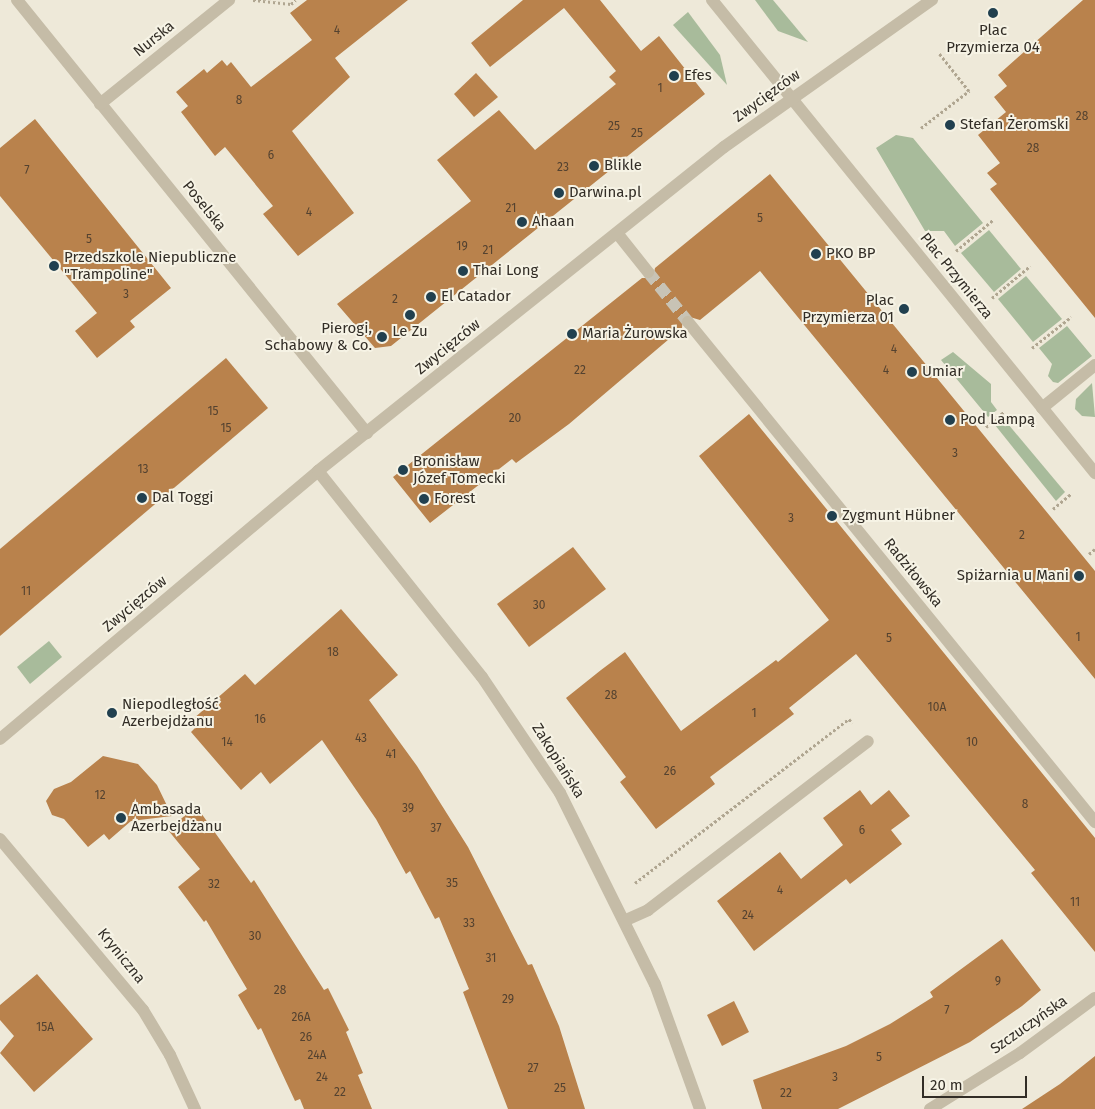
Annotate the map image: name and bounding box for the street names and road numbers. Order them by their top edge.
street label: Nurska [130,17,178,61]
street label: Zwycięzców [730,66,804,126]
street label: Poselska [178,177,230,235]
street label: Plac Przymierza [916,229,996,323]
street label: Zwycięzców [412,315,484,379]
street label: Radziłowska [880,535,946,611]
street label: Zwycięzców [99,572,171,636]
street label: Zakopiańska [528,720,588,802]
street label: Kryniczna [93,925,149,987]
street label: Szczuczyńska [987,992,1071,1058]

